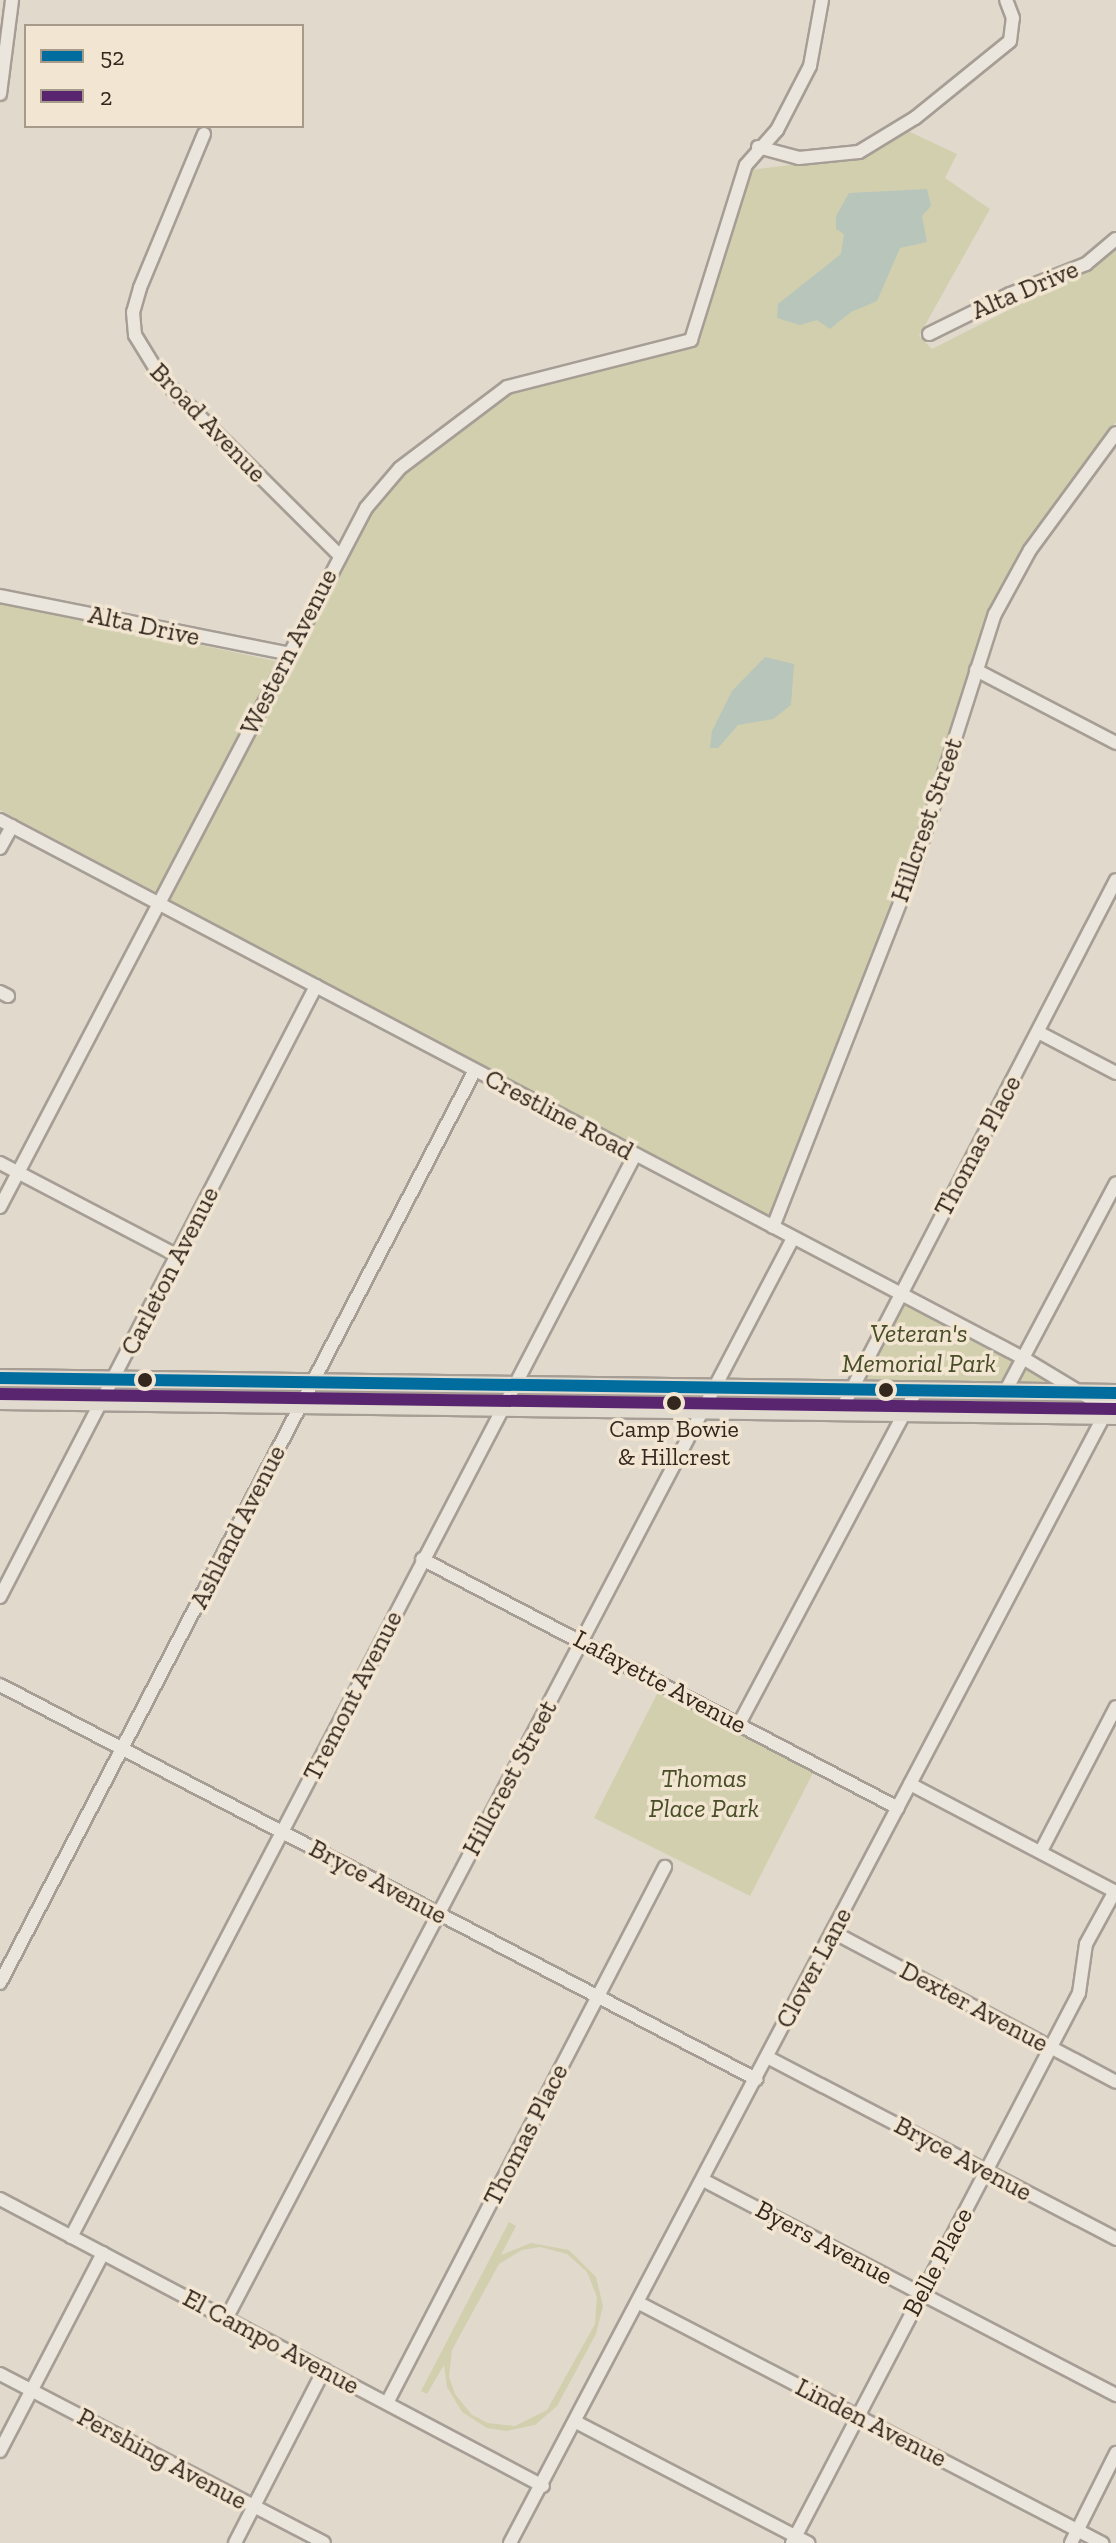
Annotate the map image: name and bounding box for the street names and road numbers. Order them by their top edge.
street label: Alta Drive [967,254,1083,326]
street label: Broad Avenue [143,356,273,490]
street label: Western Avenue [234,564,344,740]
street label: Alta Drive [85,599,203,653]
street label: Hillcrest Street [884,734,970,906]
street label: Crestline Road [479,1063,639,1167]
street label: Thomas Place [928,1070,1028,1222]
street label: Carleton Avenue [114,1181,226,1361]
street label: Ashland Avenue [183,1440,293,1614]
street label: Tremont Avenue [297,1605,409,1787]
street label: Lafayette Avenue [568,1623,752,1741]
street label: Hillcrest Street [456,1695,564,1861]
street label: Bryce Avenue [304,1833,452,1931]
street label: Clover Lane [769,1902,859,2034]
street label: Dexter Avenue [894,1955,1054,2059]
street label: Thomas Place [477,2059,575,2211]
street label: Bryce Avenue [889,2110,1037,2208]
street label: Byers Avenue [750,2194,898,2292]
street label: Belle Place [896,2202,980,2322]
street label: El Campo Avenue [177,2282,365,2402]
street label: Linden Avenue [790,2371,952,2475]
street label: Pershing Avenue [72,2401,252,2517]

